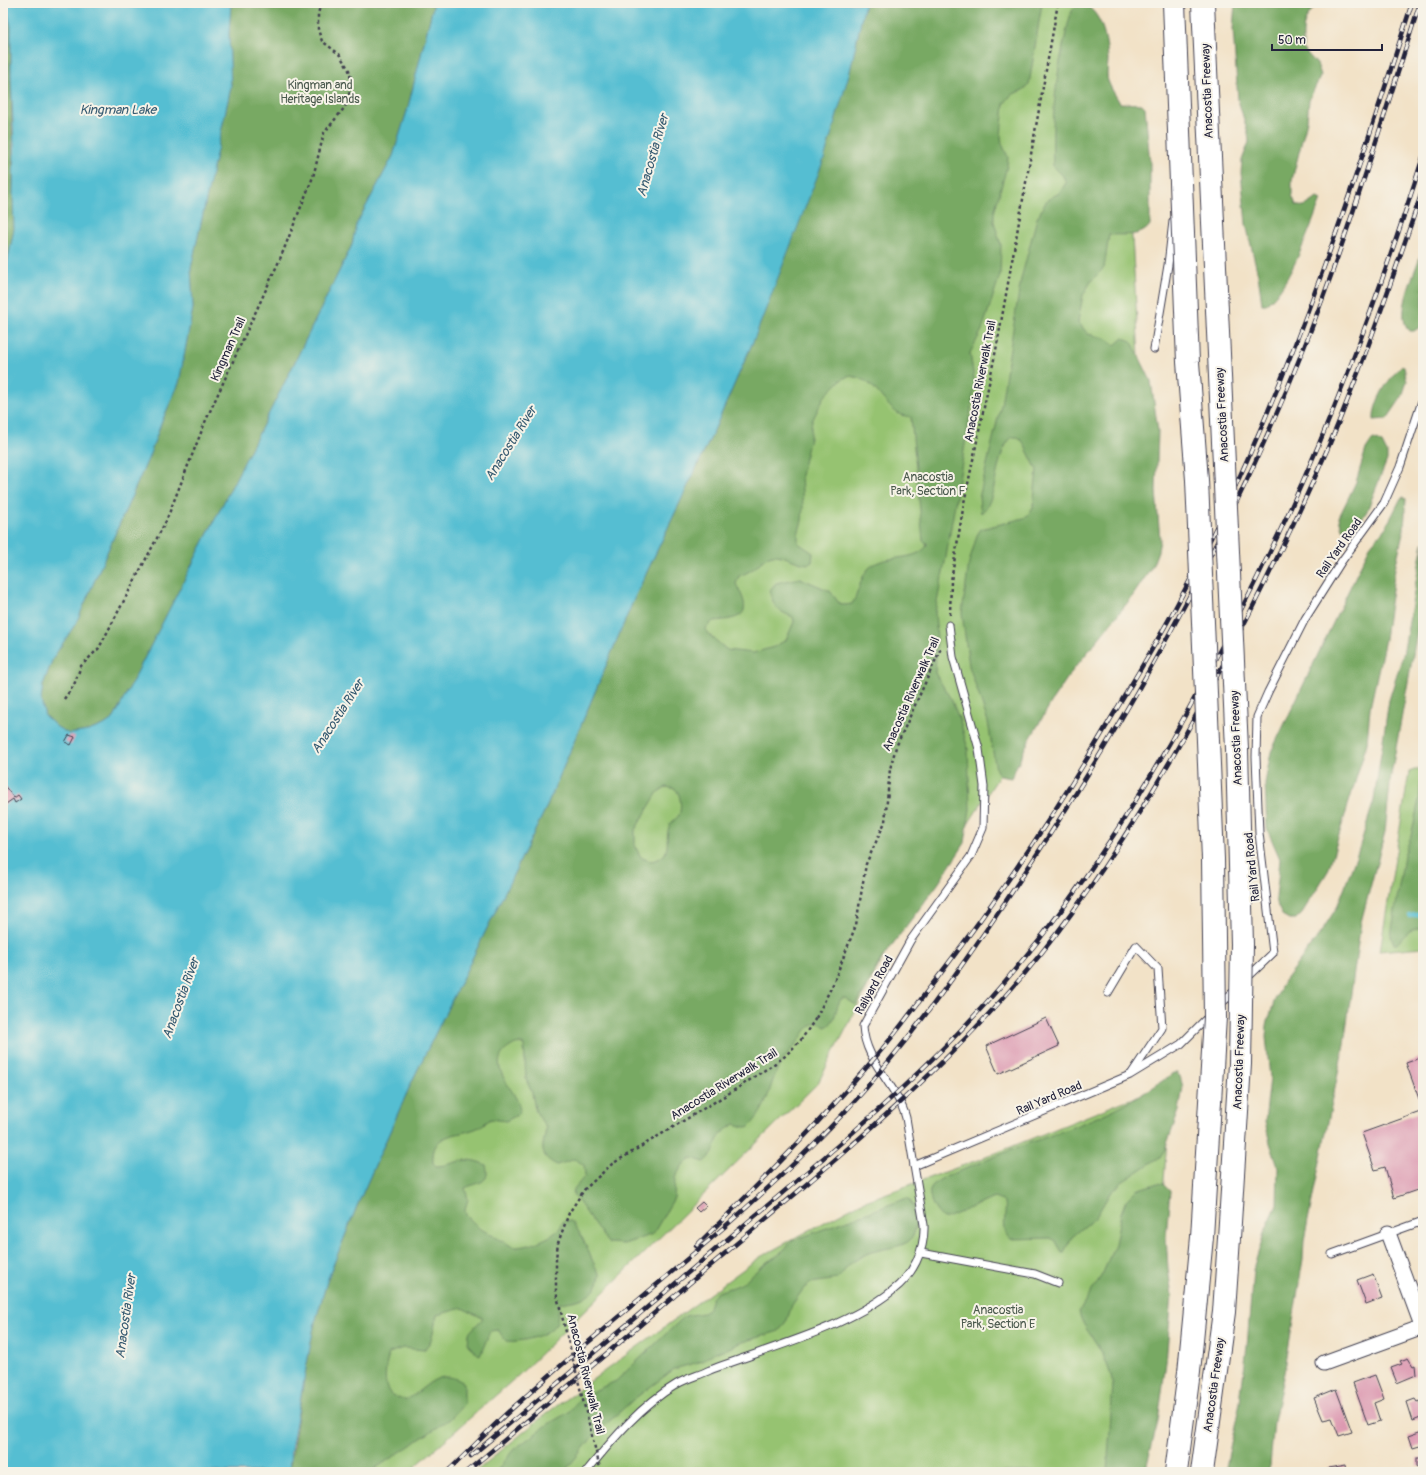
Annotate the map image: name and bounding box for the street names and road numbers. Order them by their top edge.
street label: Anacostia Freeway [1198,43,1217,139]
street label: Kingman Trail [208,315,249,384]
street label: Anacostia Riverwalk Trail [961,319,1000,443]
street label: Anacostia Freeway [1213,367,1232,463]
street label: Rail Yard Road [1313,515,1366,581]
street label: Anacostia Riverwalk Trail [879,635,943,754]
street label: Anacostia Freeway [1227,690,1246,786]
street label: Rail Yard Road [1241,831,1264,902]
street label: Railyard Road [852,953,897,1018]
street label: Anacostia Freeway [1230,1014,1249,1110]
street label: Anacostia Riverwalk Trail [668,1045,781,1124]
street label: Rail Yard Road [1014,1078,1084,1119]
street label: Anacostia Riverwalk Trail [563,1312,608,1436]
street label: Anacostia Freeway [1200,1337,1229,1433]

